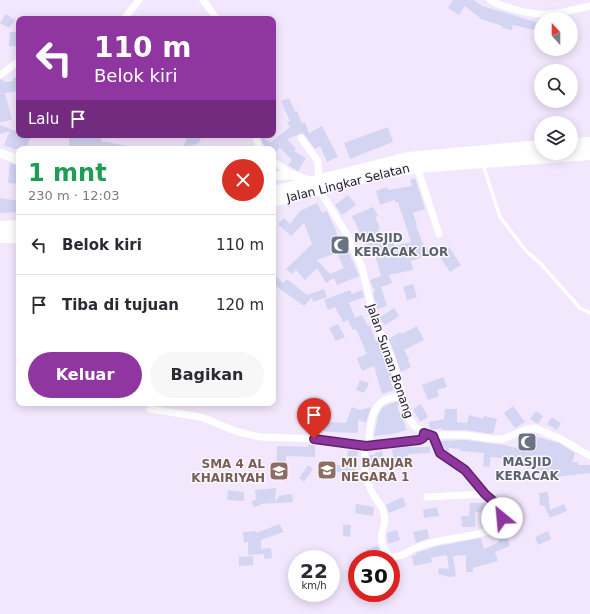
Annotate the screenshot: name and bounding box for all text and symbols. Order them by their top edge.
north arrow [534,12,578,56]
map controls [534,12,578,160]
text: 110 m [94,31,191,64]
icon: left [28,32,80,84]
button: search [534,64,578,108]
text: Belok kiri [94,65,177,86]
icon: arrive [67,108,89,130]
text: Lalu [28,110,59,128]
button: layers [534,116,578,160]
text: 1 mnt [28,159,107,187]
button: close [222,159,264,201]
street label: Jalan Lingkar Selatan [284,161,411,205]
text: 230 m · 12:03 [28,188,119,203]
place label: MASJID KERACAK LOR [354,231,448,259]
icon: left [28,234,50,256]
mosque icon: MASJID KERACAK LOR [329,234,351,256]
text: Belok kiri [62,236,142,254]
text: 110 m [216,236,264,254]
icon: arrive [28,294,50,316]
text: Tiba di tujuan [62,296,179,314]
text: 120 m [216,296,264,314]
street label: Jalan Sunan Bonang [363,301,416,420]
button: Keluar [28,352,142,398]
button: Bagikan [150,352,264,398]
pin [297,398,331,439]
icon: arrive [303,404,325,426]
mosque icon: MASJID KERACAK [516,431,538,453]
place label: MASJID KERACAK [495,455,559,483]
place label: MI BANJAR NEGARA 1 [341,456,413,484]
place label: SMA 4 AL KHAIRIYAH [191,457,265,485]
school or university icon: MI BANJAR NEGARA 1 [316,459,338,481]
school or university icon: SMA 4 AL KHAIRIYAH [268,460,290,482]
position arrow [481,497,523,539]
speed limit sign: 30 [348,550,400,602]
text: 22 [300,559,328,583]
text: km/h [301,580,327,591]

